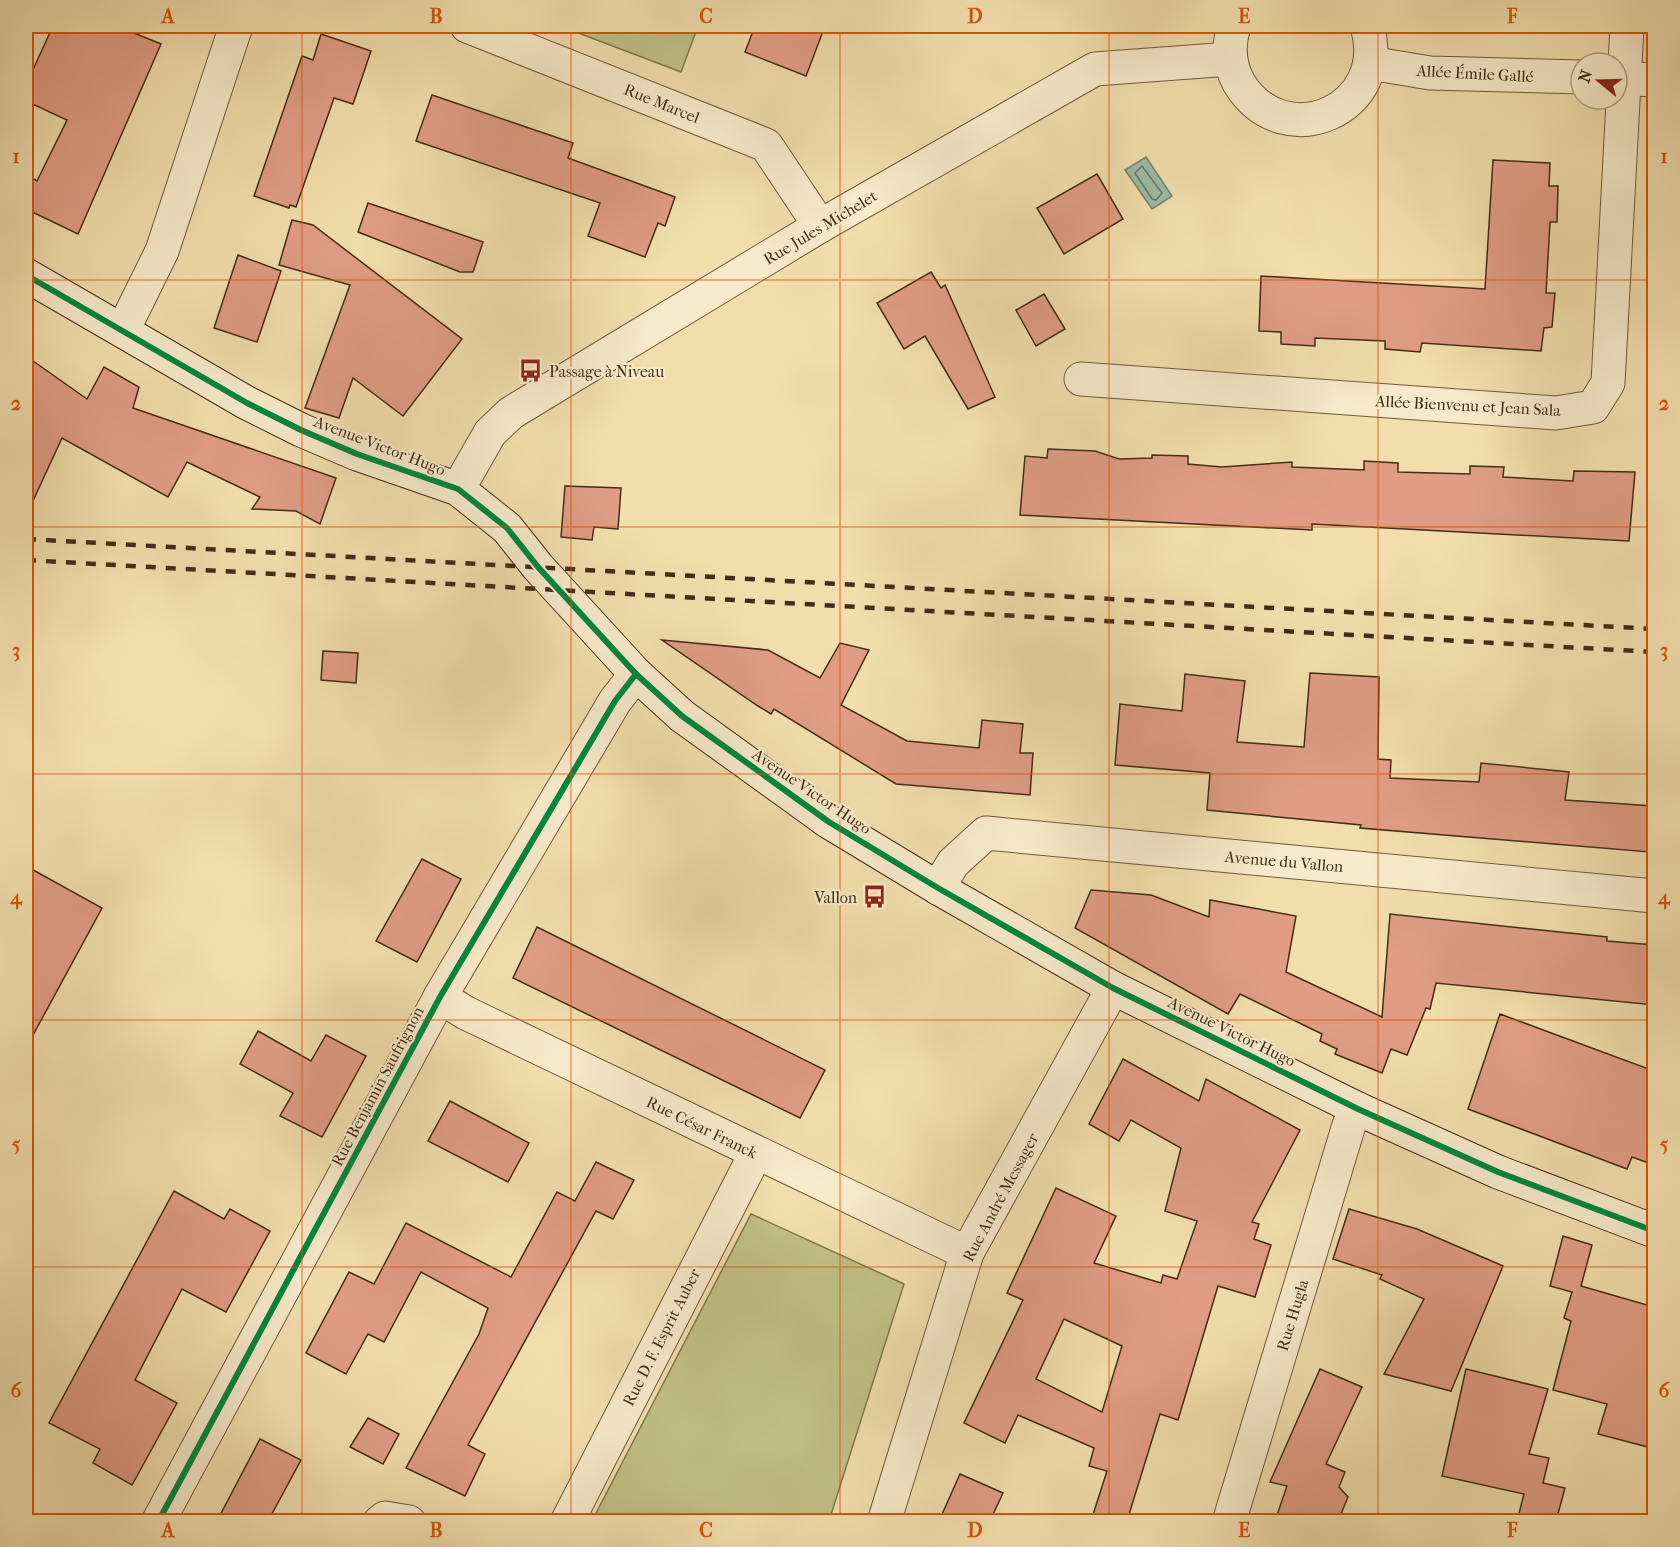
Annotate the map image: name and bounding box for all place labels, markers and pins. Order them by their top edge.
bus stop icon: Passage à Niveau [518,358,544,384]
place label: Passage à Niveau [549,362,664,381]
bus stop icon: Vallon [862,884,888,910]
place label: Vallon [813,888,858,907]

